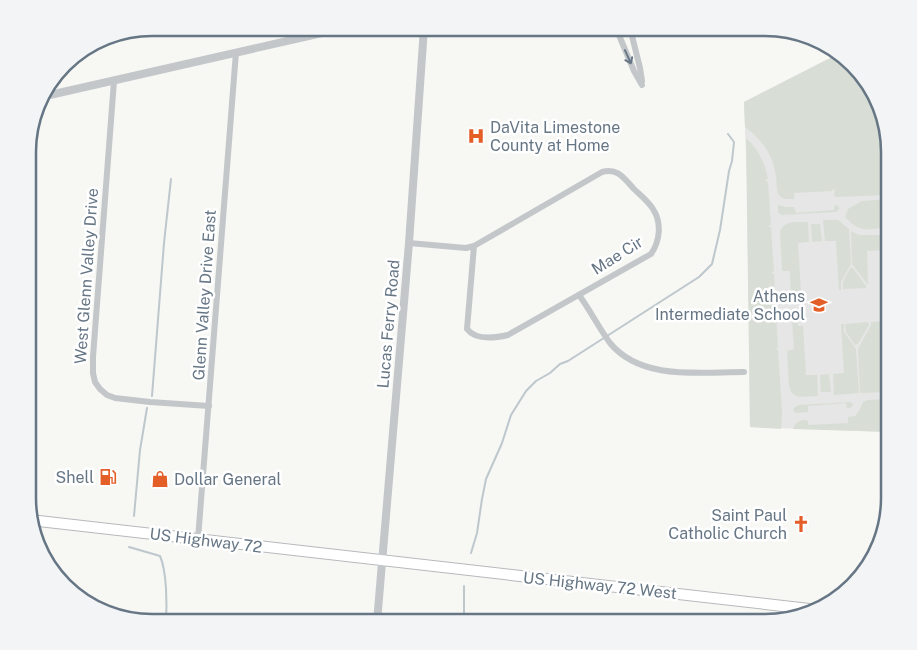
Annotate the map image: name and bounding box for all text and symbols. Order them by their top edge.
one-way arrow [624,49,634,64]
place label: DaVita Limestone County at Home [490,118,620,155]
hospital icon: DaVita Limestone County at Home [466,126,486,146]
street label: West Glenn Valley Drive [71,187,102,365]
street label: Glenn Valley Drive East [189,209,220,381]
street label: Mae Cir [588,232,647,279]
street label: Lucas Ferry Road [373,259,404,389]
place label: Athens Intermediate School [655,287,805,324]
school or university icon: Athens Intermediate School [809,295,829,315]
fuel station icon: Shell [98,467,118,487]
place label: Shell [56,468,94,487]
shop icon: Dollar General [150,469,170,489]
place label: Dollar General [174,470,281,489]
place label: Saint Paul Catholic Church [668,506,787,543]
church icon: Saint Paul Catholic Church [791,514,811,534]
street label: US Highway 72 [148,524,263,557]
street label: US Highway 72 West [522,568,678,603]

